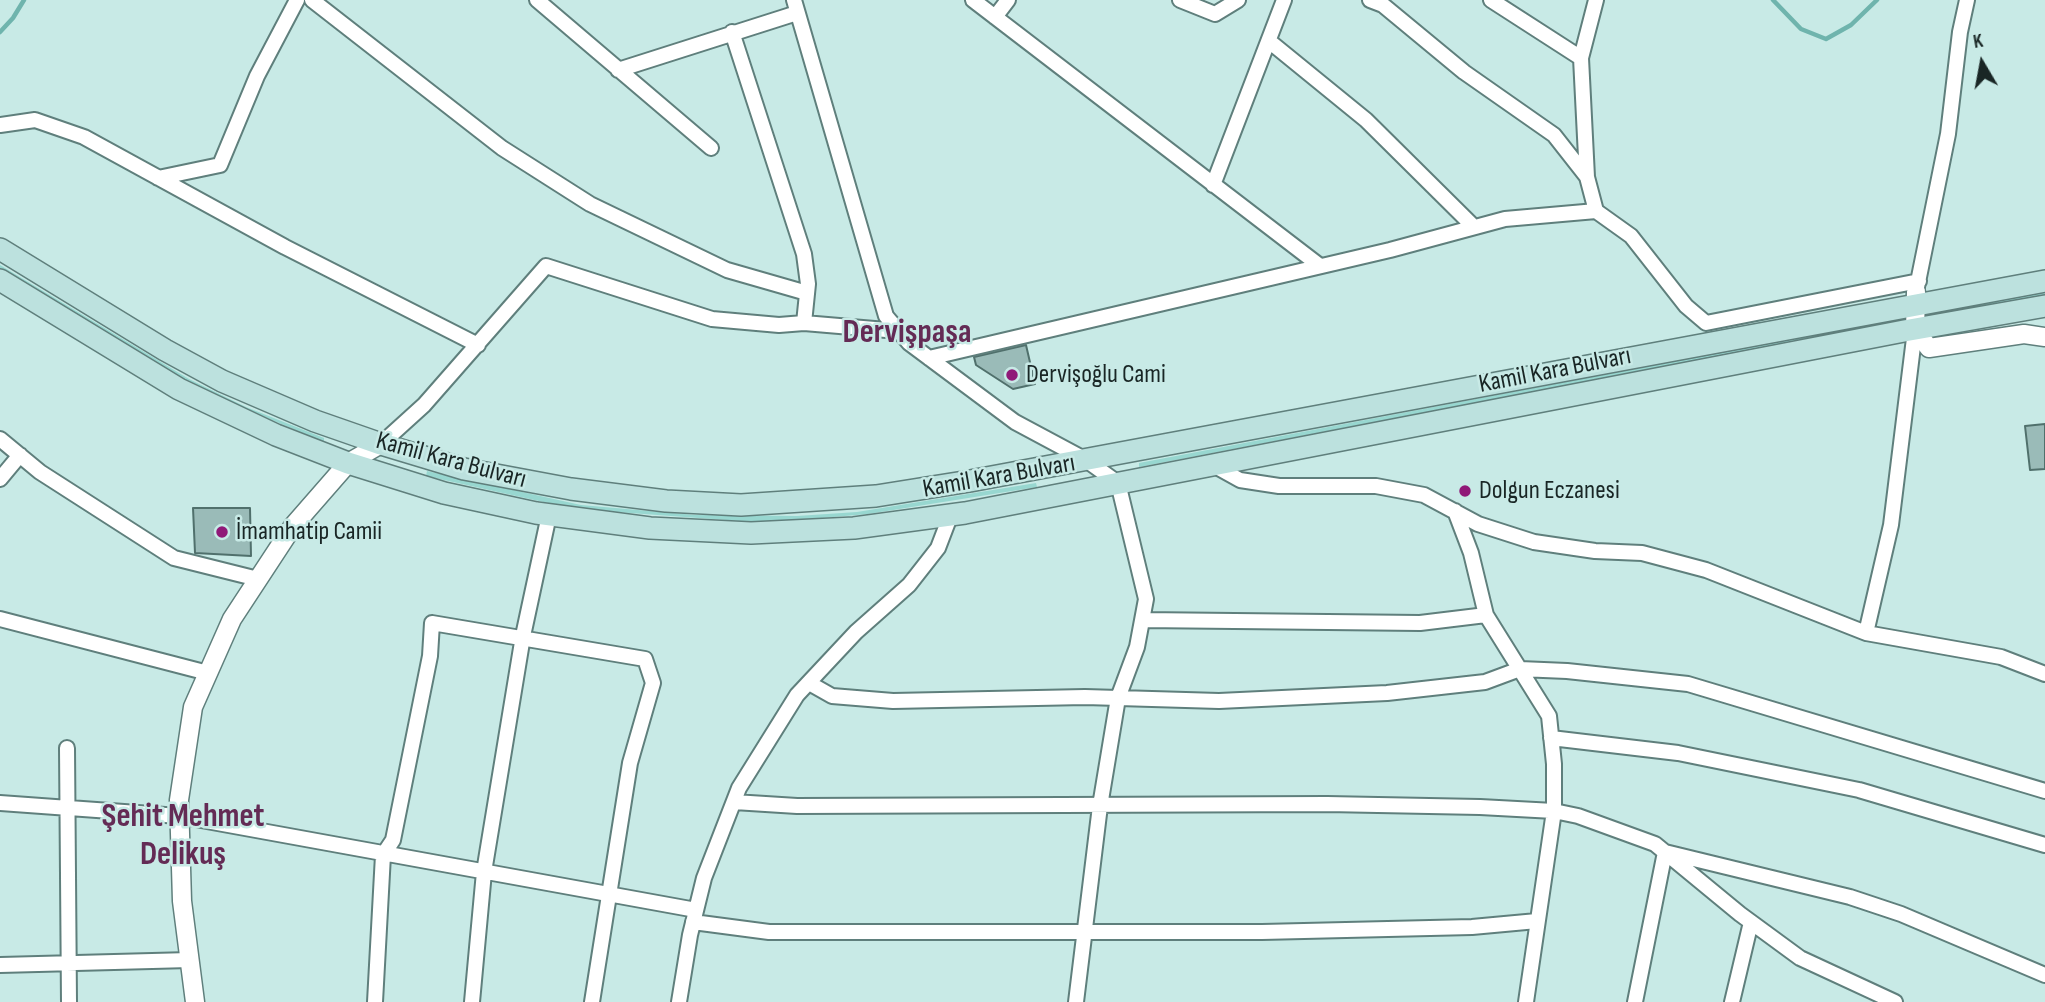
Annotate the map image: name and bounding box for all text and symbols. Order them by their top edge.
north arrow [1947,28,2017,98]
text: K [1972,30,1985,54]
district label: Dervişpaşa [843,314,971,354]
street label: Kamil Kara Bulvarı [1476,341,1634,401]
place label: Dervişoğlu Cami [1026,359,1166,391]
marker: Dervişoğlu Cami [1004,367,1020,383]
street label: Kamil Kara Bulvarı [372,426,530,496]
street label: Kamil Kara Bulvarı [920,448,1078,506]
place label: Dolgun Eczanesi [1479,475,1620,507]
marker: Dolgun Eczanesi [1457,483,1473,499]
place label: İmamhatip Camii [236,516,382,548]
marker: İmamhatip Camii [214,524,230,540]
district label: Şehit Mehmet Delikuş [102,798,264,876]

